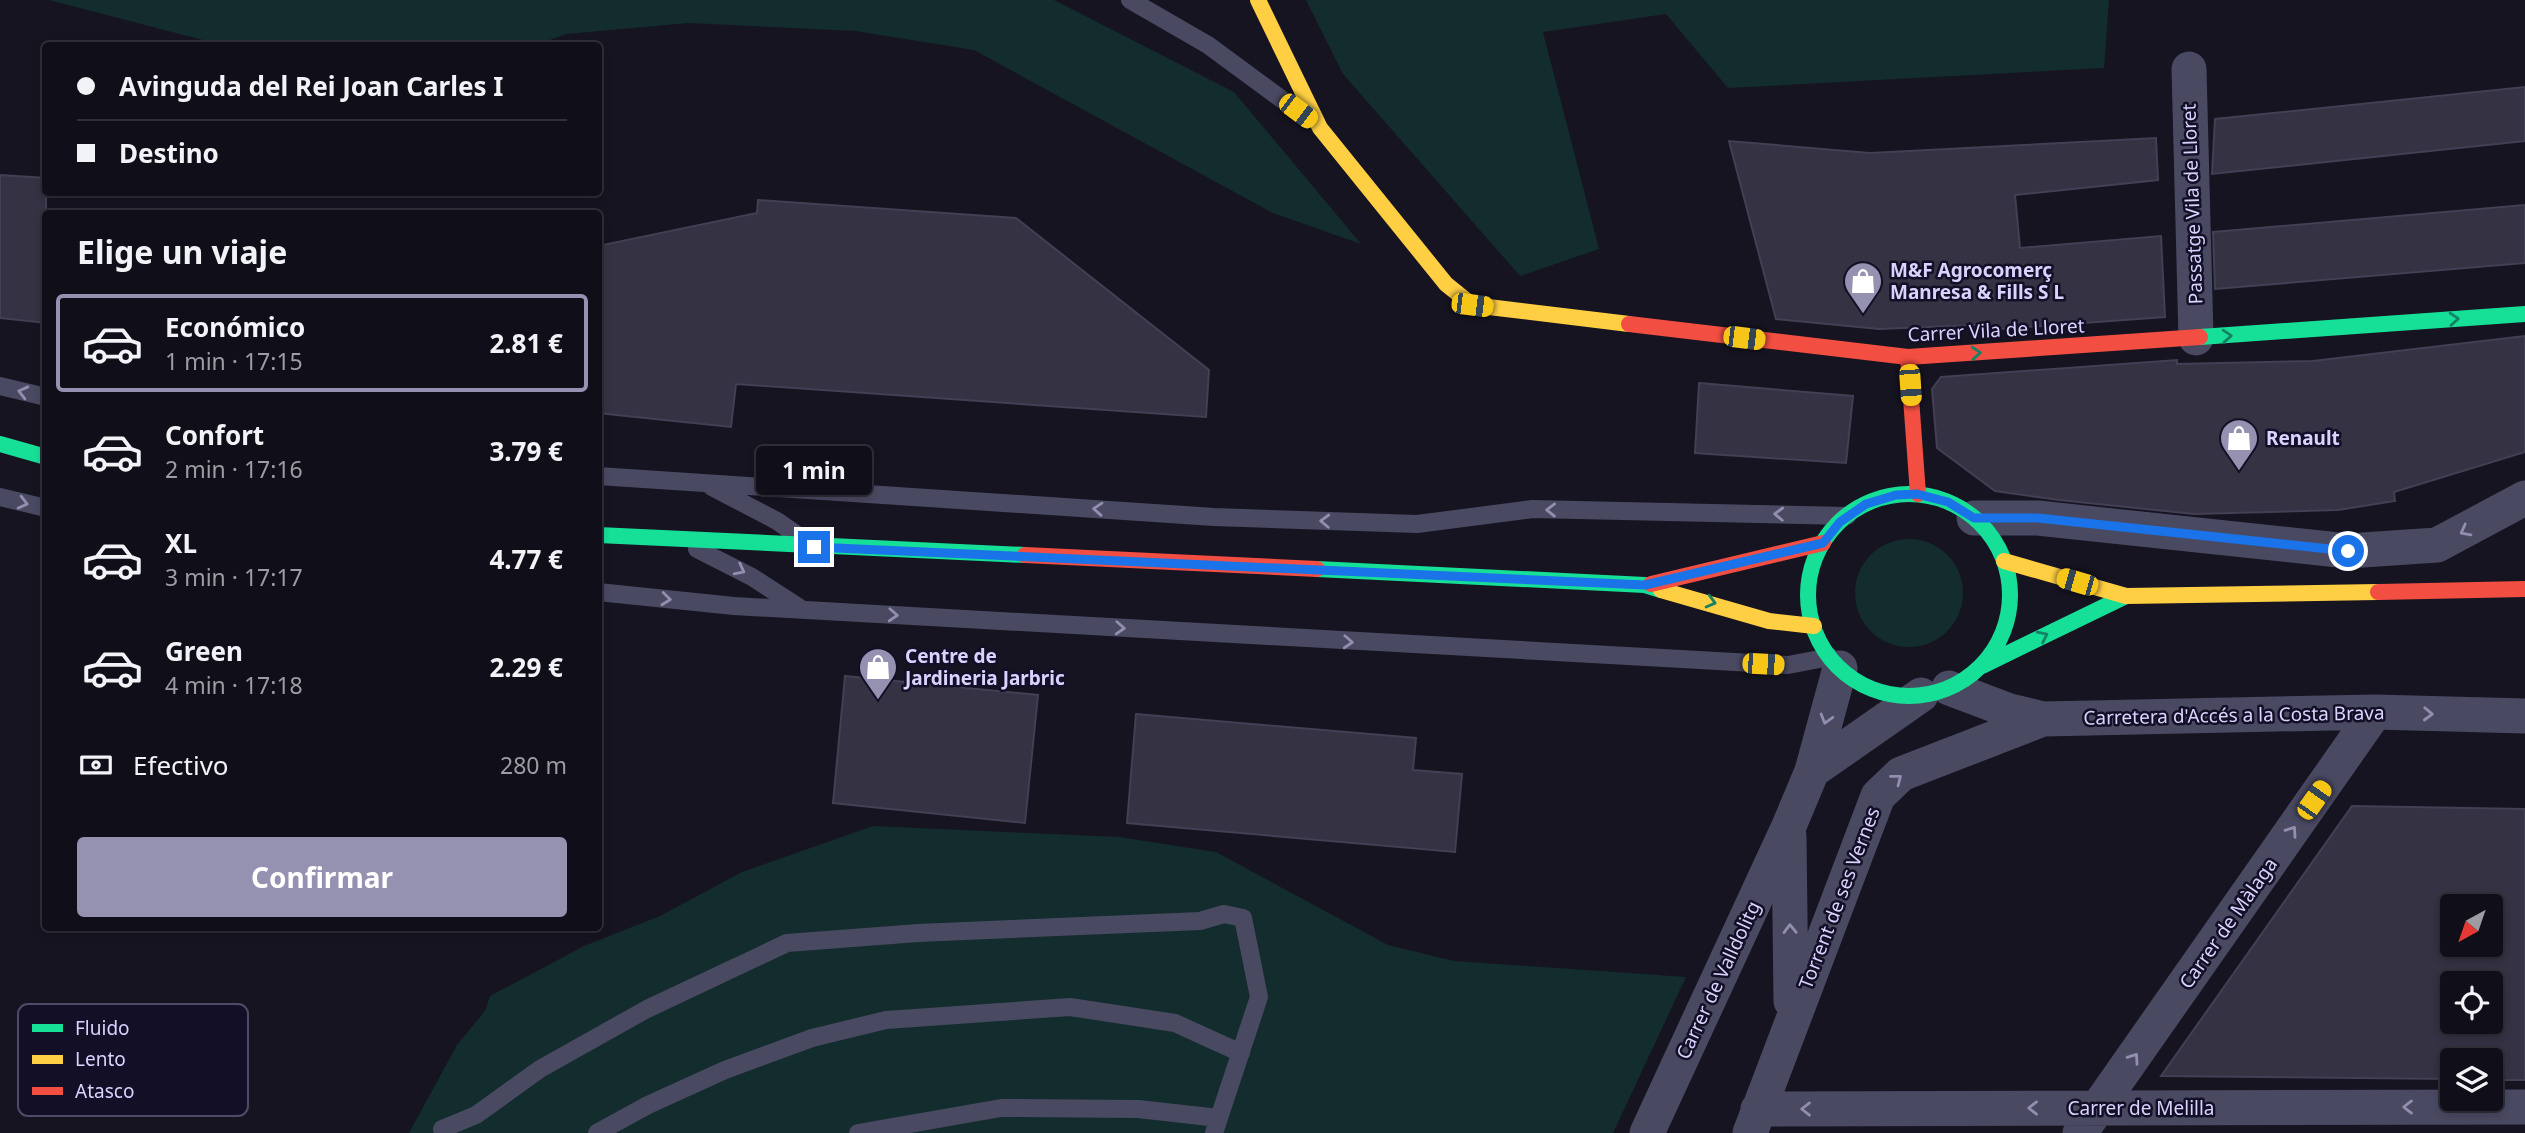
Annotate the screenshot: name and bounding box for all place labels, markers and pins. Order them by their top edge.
place label: M&F Agrocomerç Manresa & Fills S L [1890,257,2064,305]
shop icon: M&F Agrocomerç Manresa & Fills S L [1842,260,1884,315]
shop icon: Renault [2218,417,2260,472]
place label: Renault [2266,425,2340,451]
place label: Centre de Jardineria Jarbric [903,643,1065,691]
shop icon: Centre de Jardineria Jarbric [857,646,899,701]

